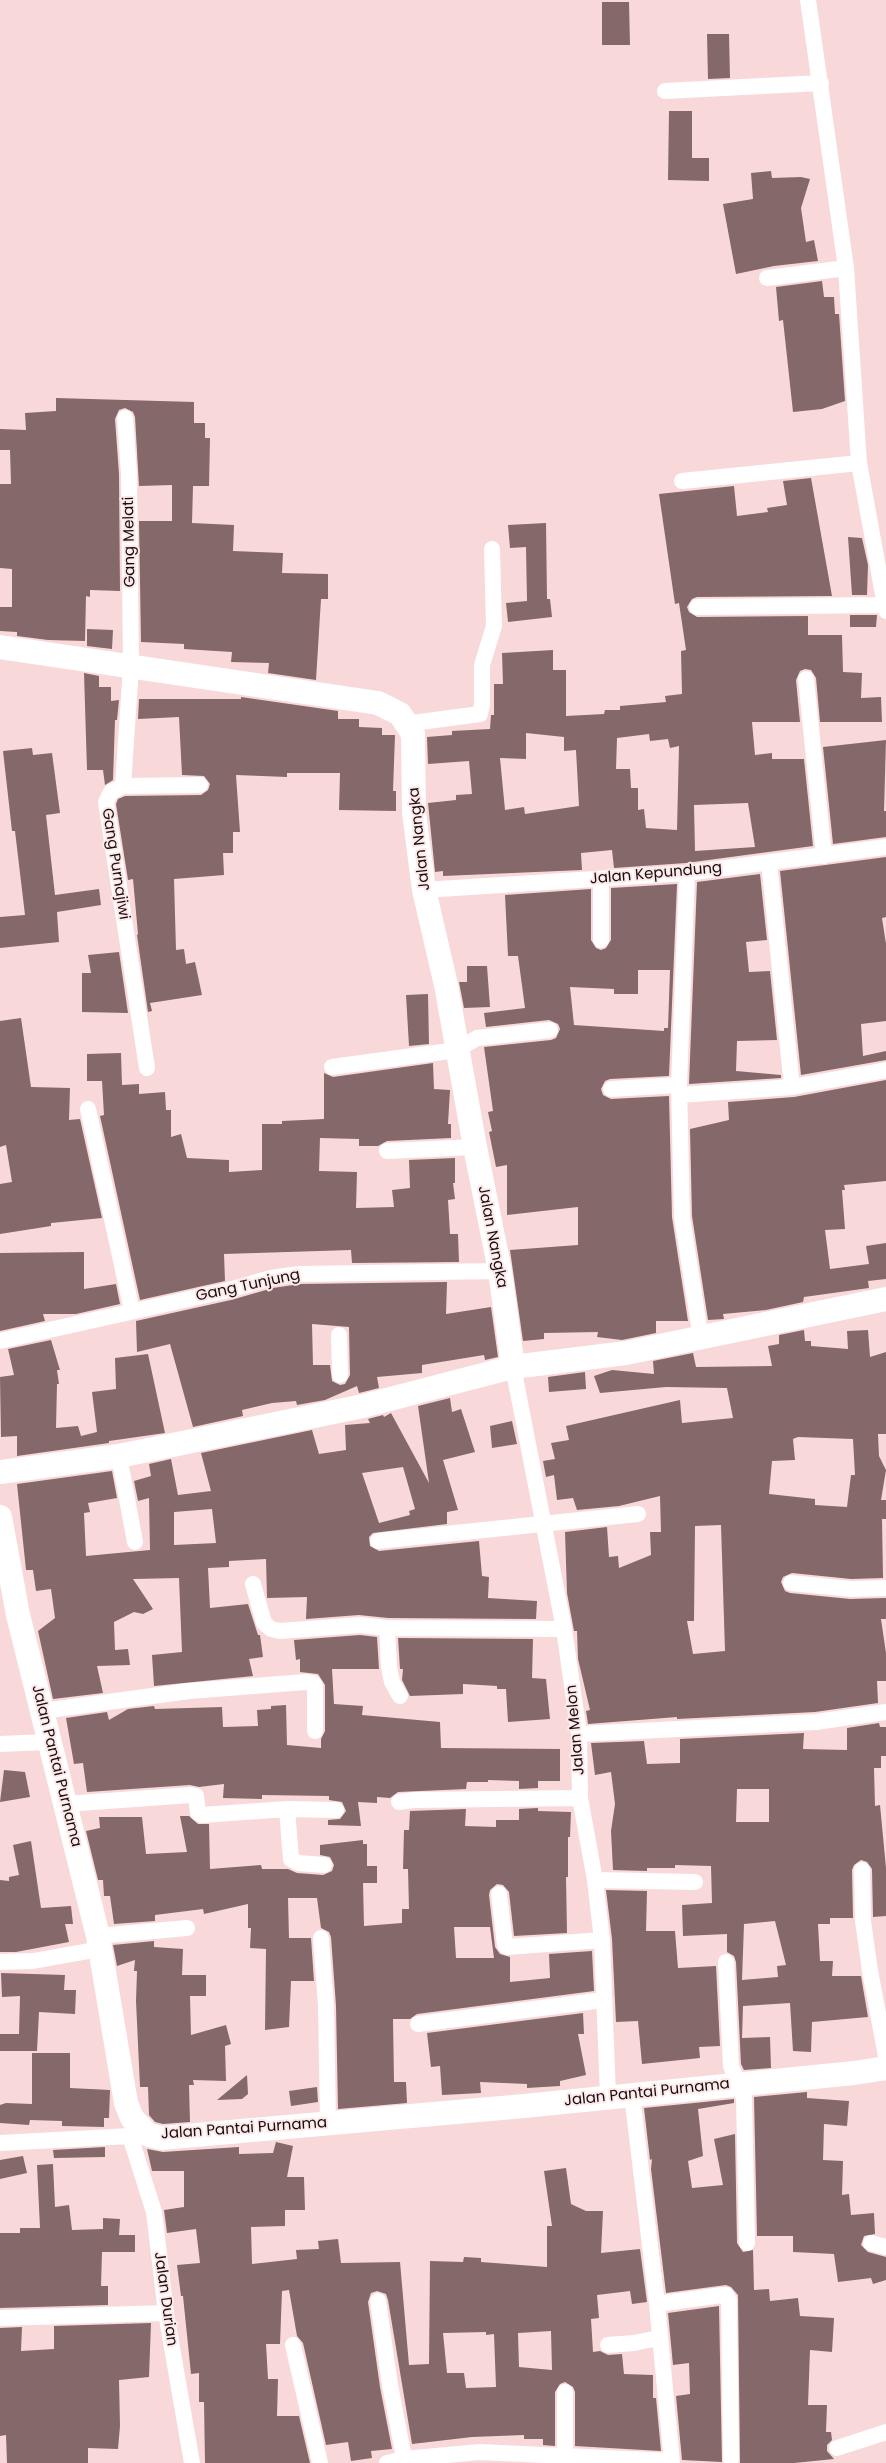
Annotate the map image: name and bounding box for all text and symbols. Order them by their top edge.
street label: Gang Melati [120,496,140,588]
street label: Jalan Nangka [406,786,434,892]
street label: Gang Purnajiwi [97,807,133,921]
street label: Jalan Kepundung [589,859,723,889]
street label: Jalan Nangka [473,1184,511,1290]
street label: Gang Tunjung [194,1266,302,1306]
street label: Jalan Pantai Purnama [27,1683,85,1849]
street label: Jalan Melon [563,1684,589,1776]
street label: Jalan Pantai Purnama [563,2075,731,2111]
street label: Jalan Pantai Purnama [160,2114,328,2144]
street label: Jalan Durian [149,2251,181,2347]

